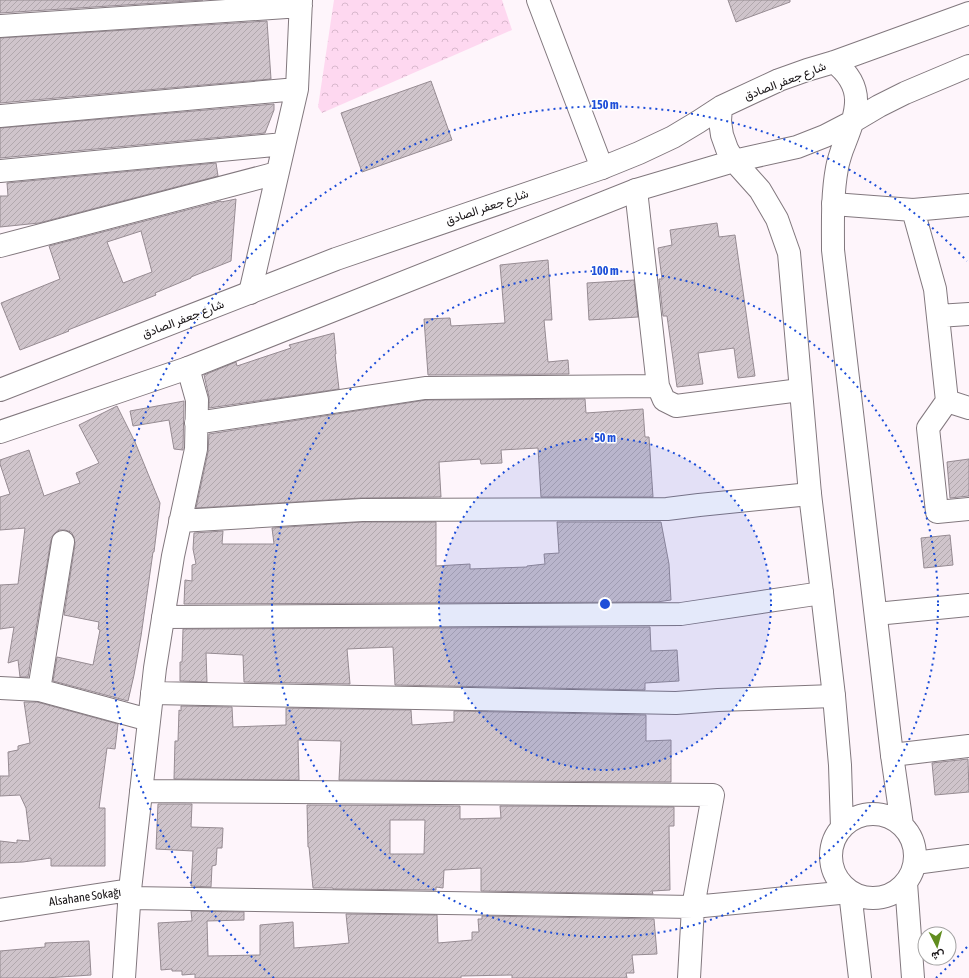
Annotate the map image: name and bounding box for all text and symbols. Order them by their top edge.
street label: شارع جعفر الصادق [742,59,829,105]
text: 150 m [591,98,619,112]
street label: شارع جعفر الصادق [444,186,531,230]
text: 100 m [591,264,619,278]
street label: شارع جعفر الصادق [140,297,227,343]
text: 50 m [594,431,616,445]
centre of rings [598,597,612,611]
street label: Alsahane Sokağı [48,885,122,909]
north arrow [917,926,957,966]
text: ش [931,948,945,963]

